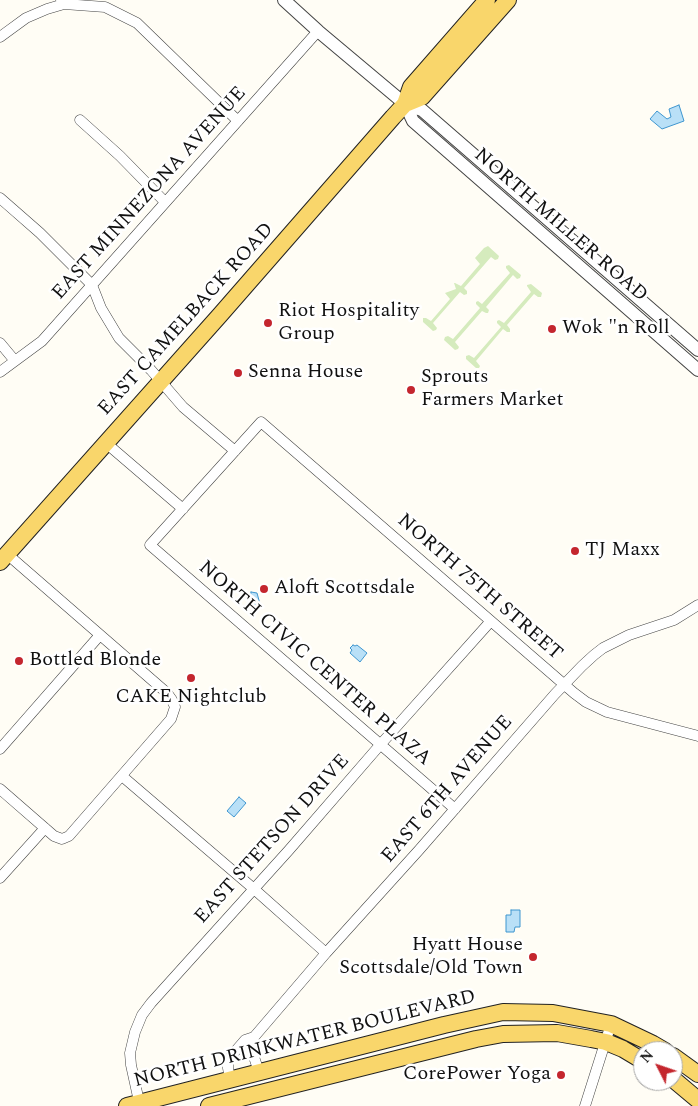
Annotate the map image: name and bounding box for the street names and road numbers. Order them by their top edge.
street label: EAST MINNEZONA AVENUE [48,82,252,306]
street label: NORTH MILLER ROAD [468,144,652,308]
street label: EAST CAMELBACK ROAD [94,219,280,421]
street label: NORTH 75TH STREET [391,510,567,666]
street label: NORTH CIVIC CENTER PLAZA [193,556,435,772]
street label: EAST 6TH AVENUE [377,711,519,869]
street label: EAST STETSON DRIVE [191,750,355,930]
street label: NORTH DRINKWATER BOULEVARD [132,986,478,1094]

